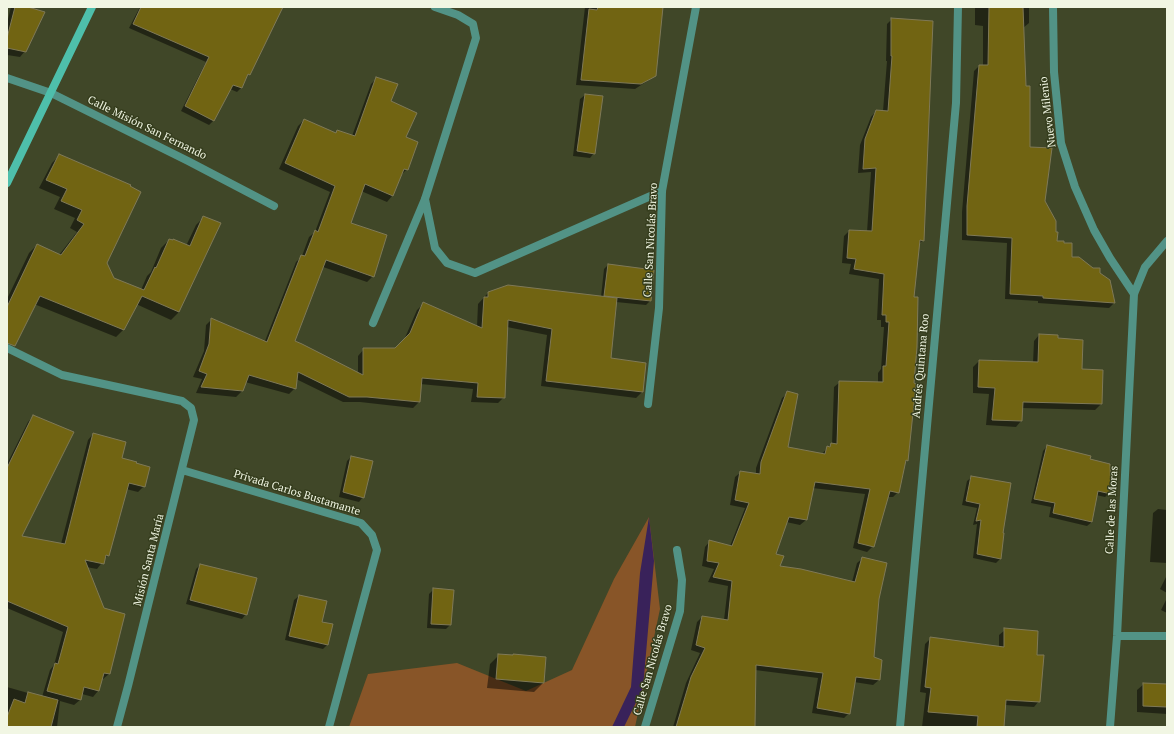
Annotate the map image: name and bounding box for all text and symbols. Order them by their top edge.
street label: Nuevo Milenio [1037,76,1059,148]
street label: Calle Misión San Fernando [85,93,209,163]
street label: Calle San Nicolás Bravo [641,182,661,298]
street label: Andrés Quintana Roo [910,313,932,419]
street label: Calle de las Moras [1103,466,1121,554]
street label: Privada Carlos Bustamante [232,467,362,519]
street label: Misión Santa María [131,512,167,608]
street label: Calle San Nicolás Bravo [631,603,675,717]

